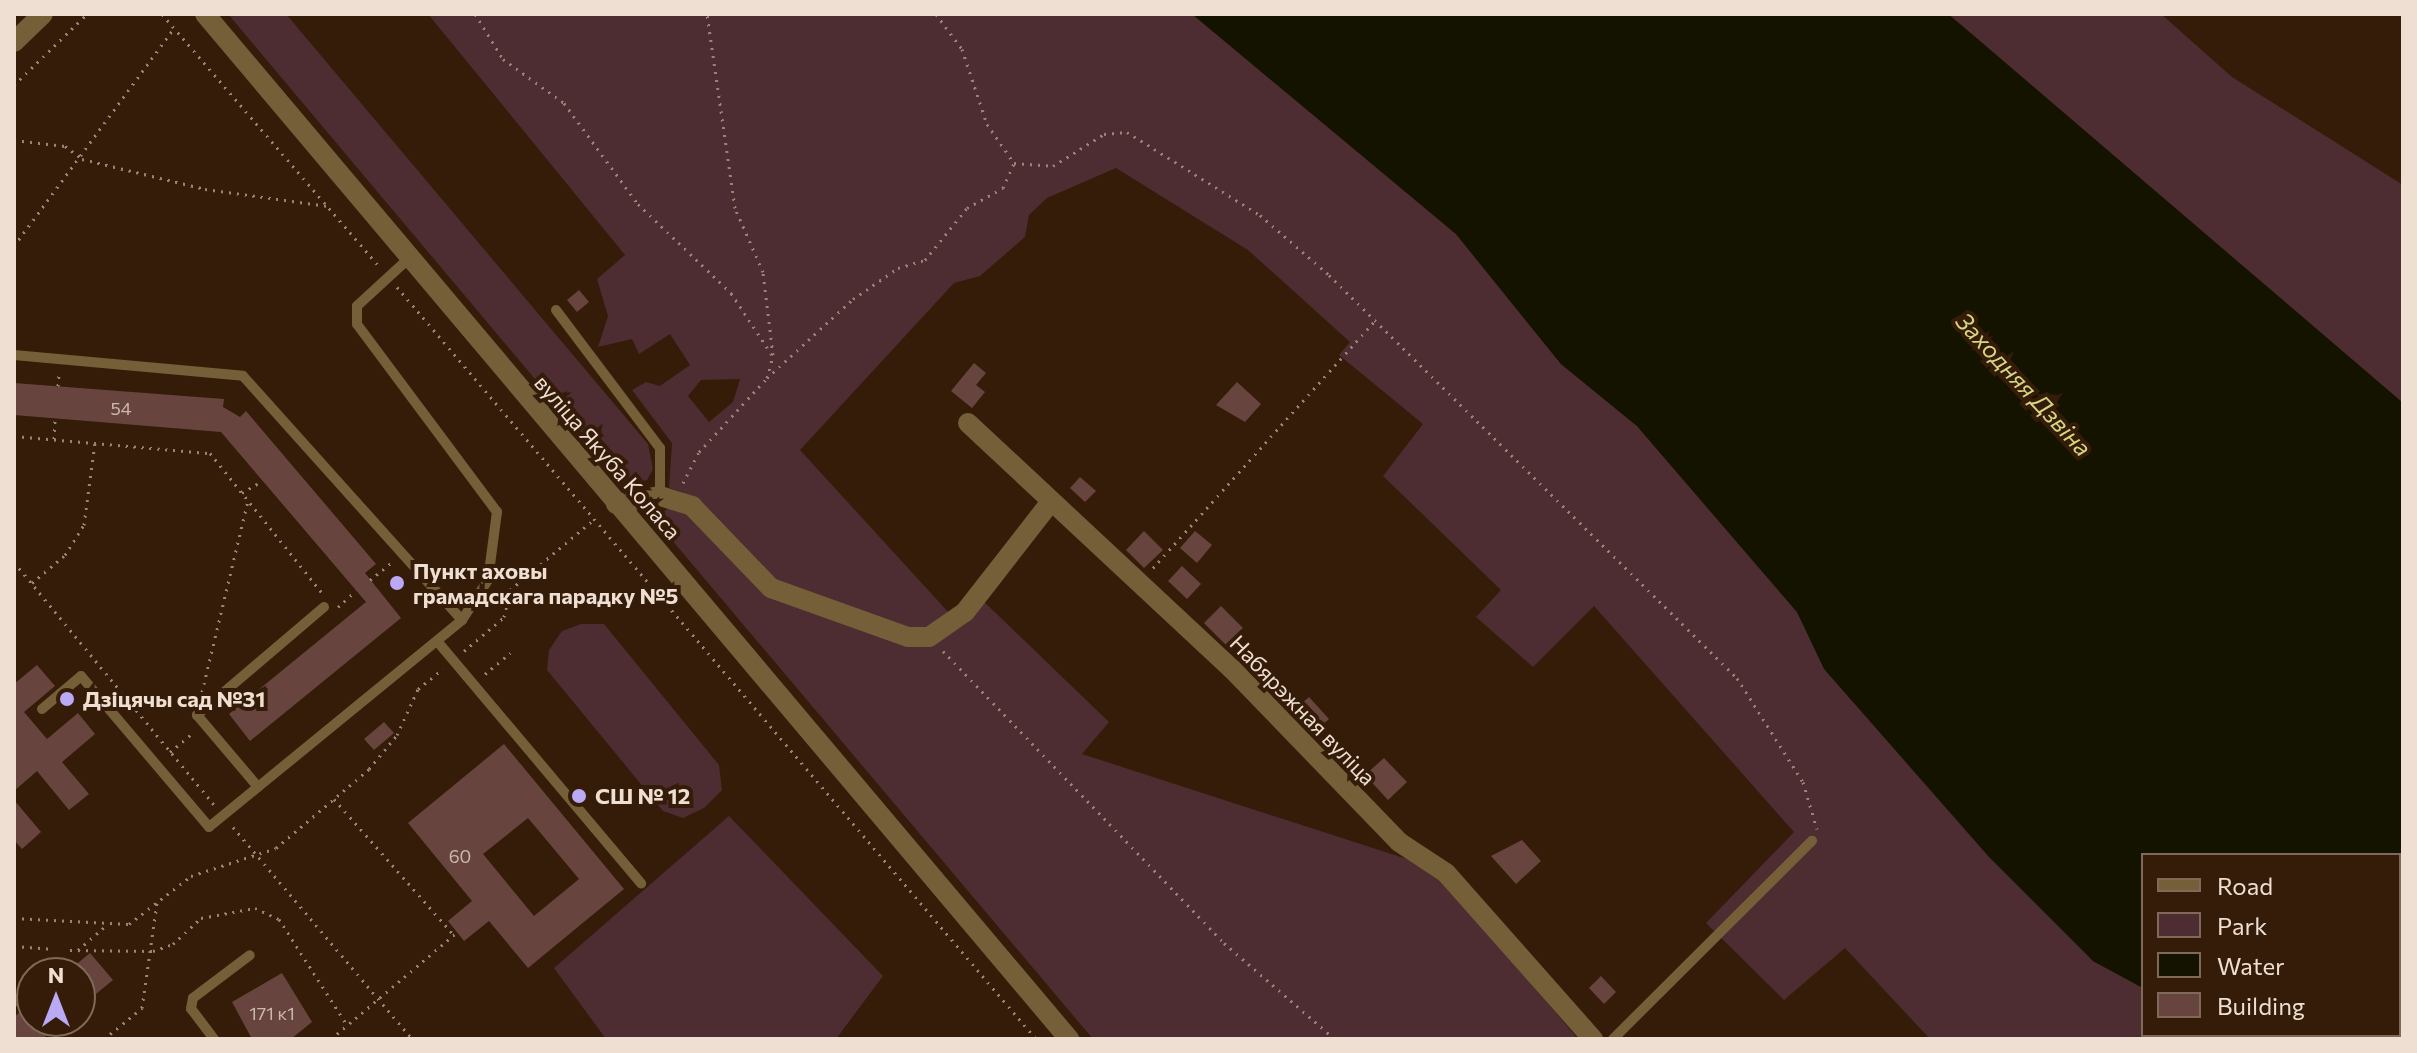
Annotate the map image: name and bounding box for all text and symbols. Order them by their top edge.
water label: Заходняя Дзвіна [1950,306,2098,462]
street label: вуліца Якуба Коласа [529,369,687,545]
house number: 54 [110,397,132,419]
place label: Пункт аховы грамадскага парадку №5 [413,557,678,608]
marker: Пункт аховы грамадскага парадку №5 [388,574,406,592]
street label: Набярэжная вуліца [1225,630,1381,790]
place label: Дзіцячы сад №31 [83,686,265,712]
marker: Дзіцячы сад №31 [58,690,76,708]
place label: СШ № 12 [595,783,690,809]
marker: СШ № 12 [570,787,588,805]
house number: 60 [449,845,471,867]
legend [2141,853,2401,1037]
text: Road [2217,871,2273,900]
text: Park [2217,911,2267,940]
text: Water [2217,951,2285,980]
north arrow [16,957,96,1037]
text: N [48,961,64,988]
text: Building [2217,991,2305,1020]
house number: 171 к1 [249,1002,295,1024]

